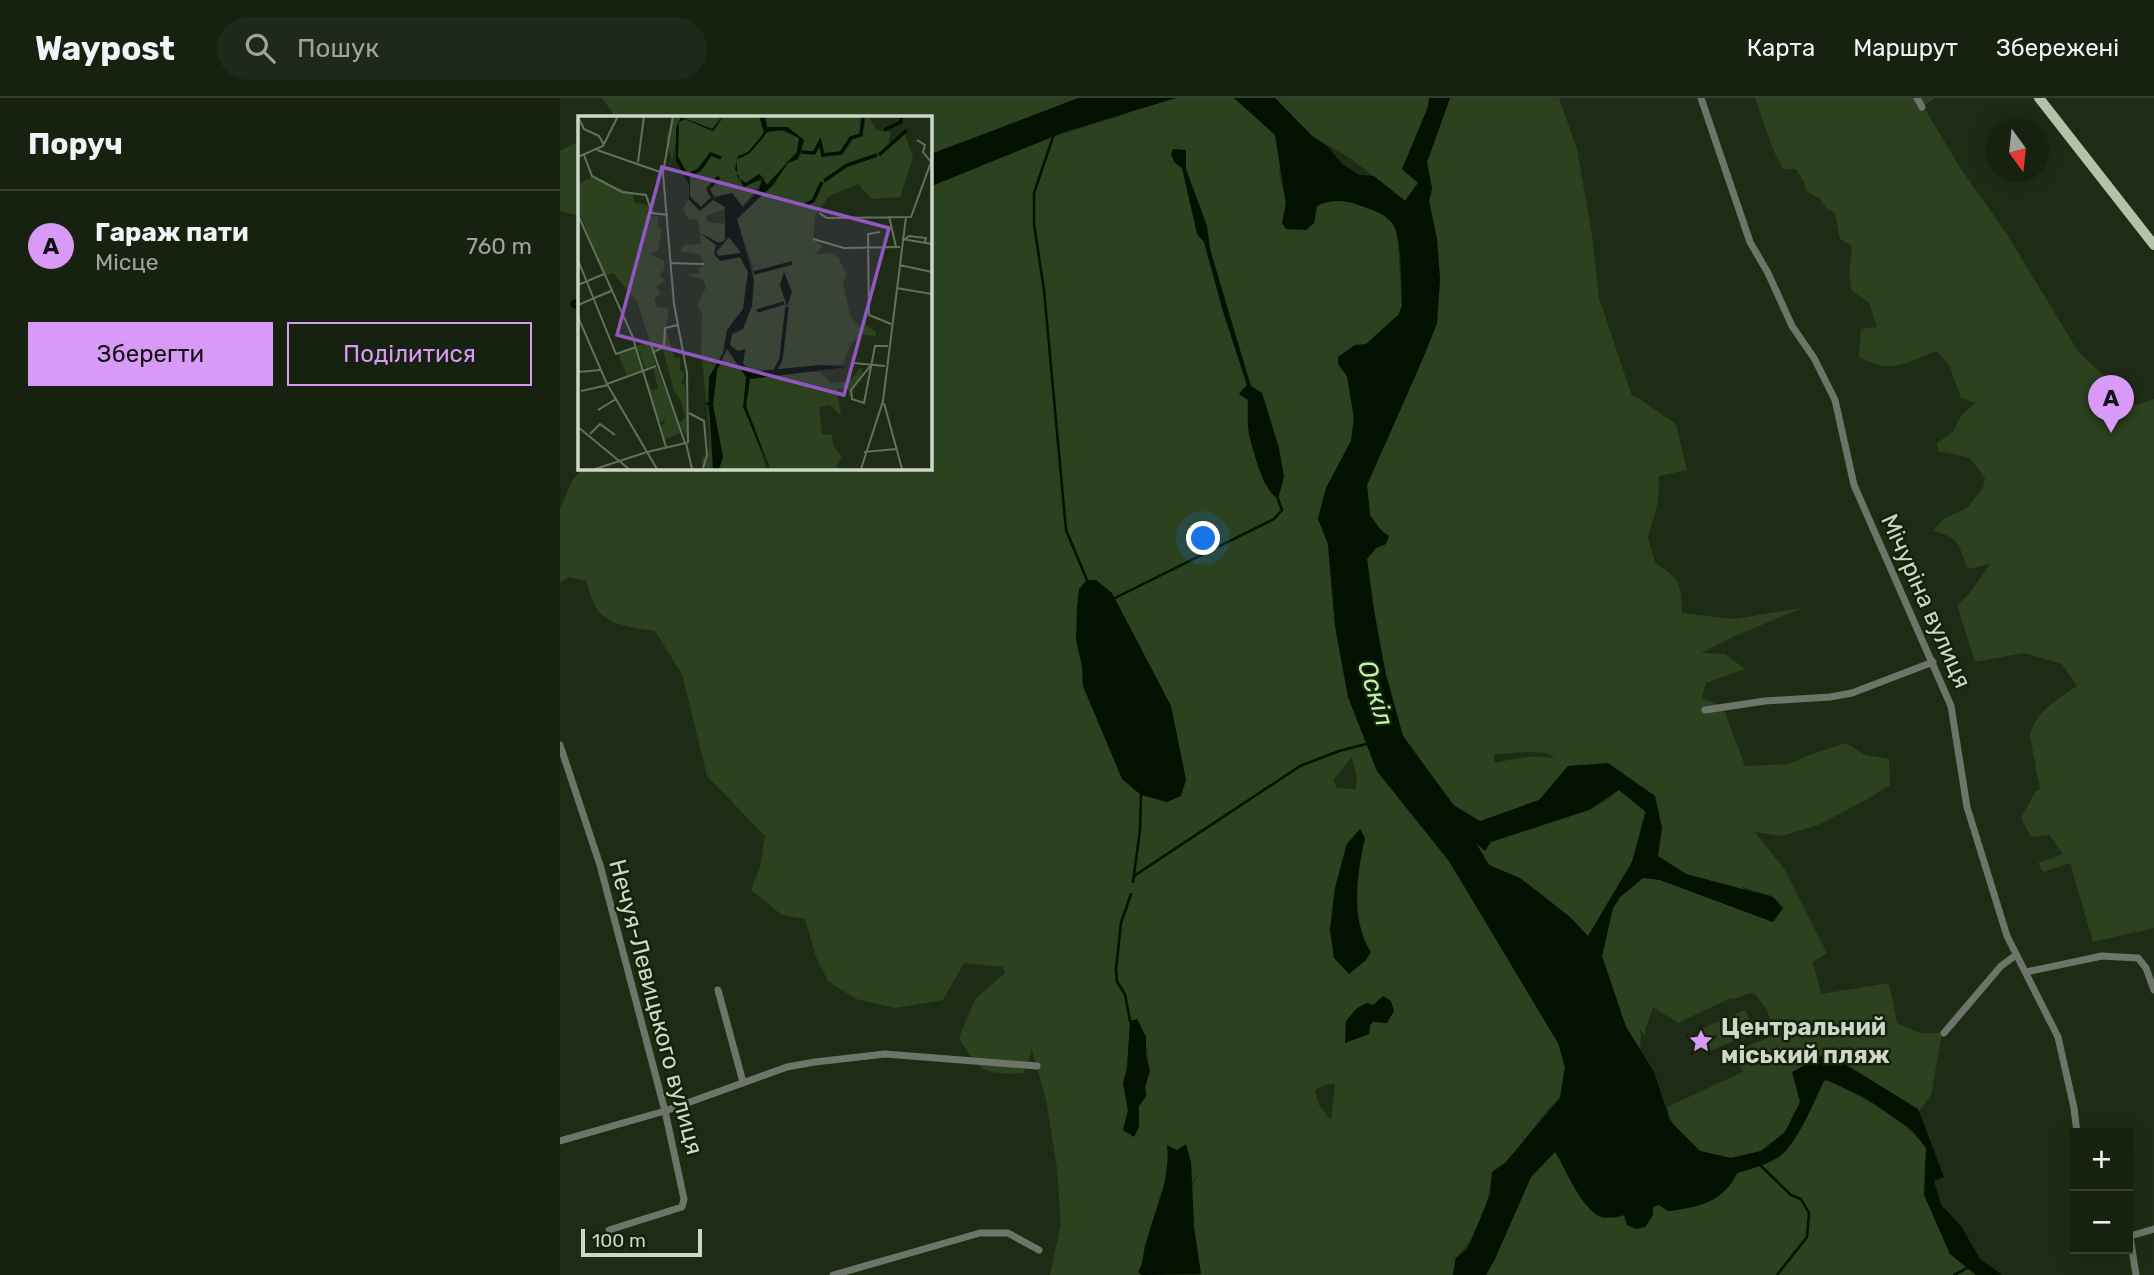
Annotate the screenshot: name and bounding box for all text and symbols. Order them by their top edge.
search box [217,17,707,80]
text: Waypost [35,29,175,68]
icon: search [241,29,279,67]
text: Пошук [297,33,379,64]
text: Карта [1747,34,1815,62]
text: Маршрут [1853,34,1958,62]
text: Збережені [1996,34,2119,62]
inset map [578,116,931,469]
north arrow [1986,119,2049,182]
text: Поруч [28,126,123,162]
text: Гараж пати [95,217,249,248]
text: A [43,232,59,260]
text: 760 m [466,232,532,260]
text: Місце [95,248,159,276]
button: Зберегти [28,322,273,386]
button: Поділитися [287,322,532,386]
pin: A [2088,375,2134,433]
street label: Мічуріна вулиця [1875,510,1977,692]
your location [1186,521,1220,555]
water label: Оскіл [1351,657,1400,730]
street label: Нечуя-Левицького вулиця [603,856,709,1158]
place label: Центральний міський пляж [1721,1013,1890,1069]
place icon: Центральний міський пляж [1687,1027,1715,1055]
map controls [2070,1128,2133,1254]
button: + [2070,1128,2133,1191]
button: − [2070,1191,2133,1254]
scale bar [581,1226,702,1258]
text: 100 m [592,1229,646,1252]

